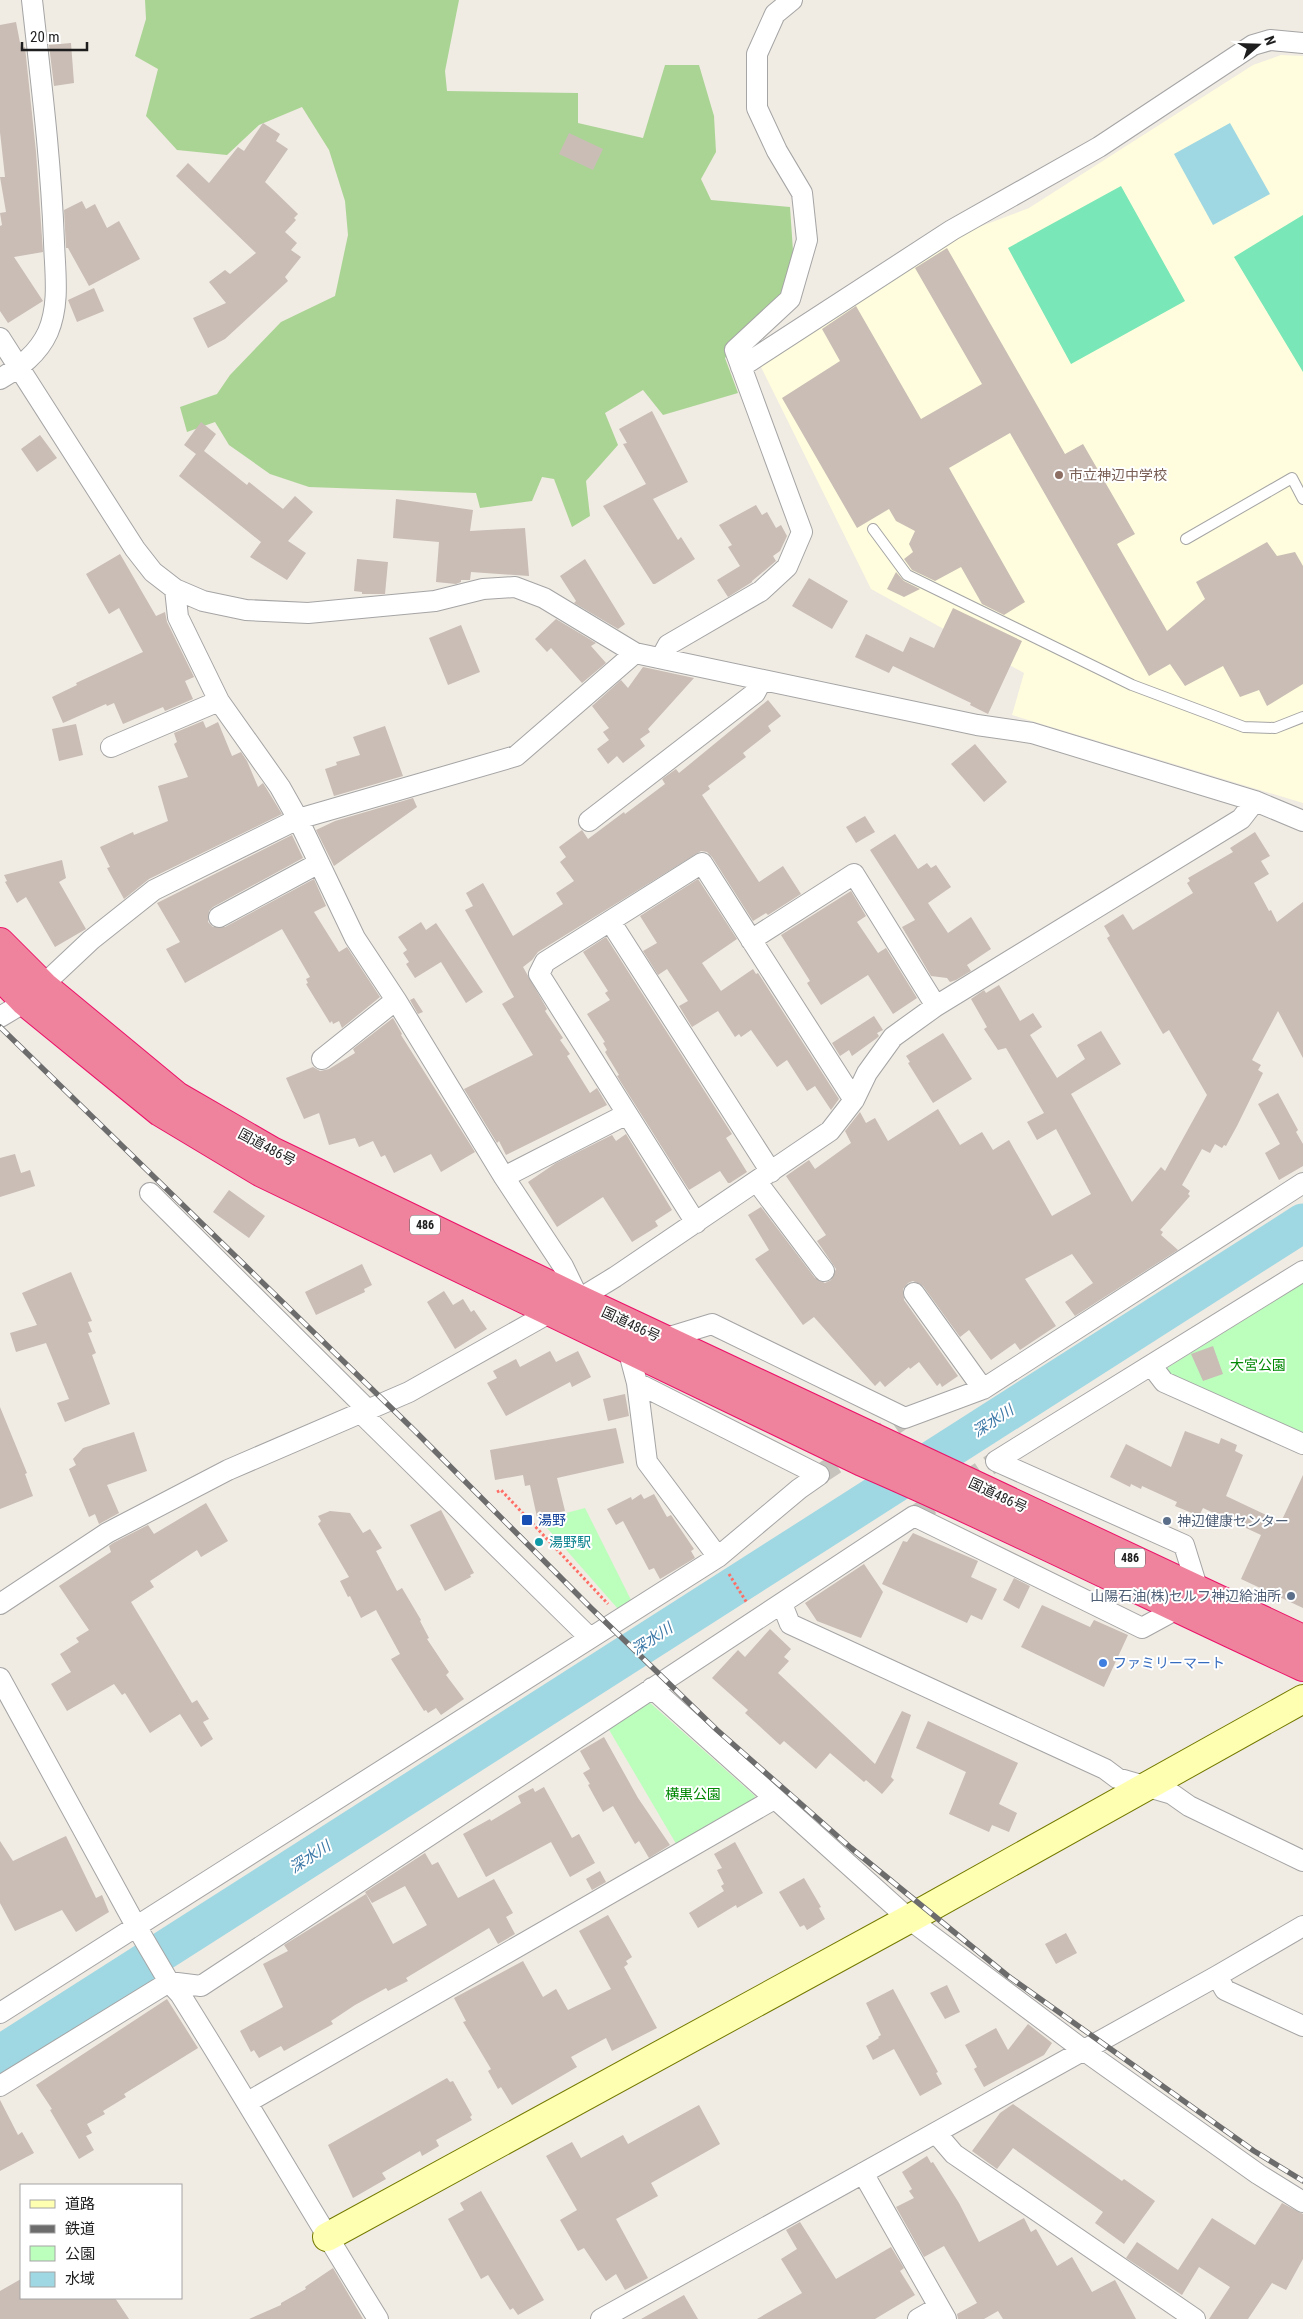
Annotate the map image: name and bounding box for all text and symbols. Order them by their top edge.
scale bar [22,20,88,52]
north arrow [1233,20,1283,70]
text: 20 m [30,28,60,46]
text: N [1261,34,1279,47]
place label: 市立神辺中学校 [1069,467,1167,483]
marker: 市立神辺中学校 [1053,469,1065,481]
street label: 国道486号 [236,1125,298,1169]
road number: 486 [410,1216,440,1234]
street label: 国道486号 [599,1303,663,1345]
park label: 大宮公園 [1230,1357,1286,1373]
water label: 深水川 [969,1400,1018,1441]
street label: 国道486号 [966,1474,1030,1516]
place label: 湯野 [538,1512,566,1528]
marker: 湯野 [520,1513,534,1527]
place label: 神辺健康センター [1177,1513,1289,1529]
marker: 神辺健康センター [1161,1515,1173,1527]
place label: 湯野駅 [549,1534,591,1550]
marker: 湯野駅 [533,1536,545,1548]
road number: 486 [1115,1549,1145,1568]
place label: 山陽石油(株)セルフ神辺給油所 [1090,1588,1281,1605]
marker: 山陽石油(株)セルフ神辺給油所 [1285,1590,1297,1602]
water label: 深水川 [628,1618,677,1659]
place label: ファミリーマート [1113,1655,1225,1671]
marker: ファミリーマート [1097,1657,1109,1669]
park label: 横黒公園 [665,1786,721,1802]
water label: 深水川 [286,1836,335,1877]
legend [20,2184,182,2299]
text: 道路 [65,2195,95,2213]
text: 鉄道 [65,2220,95,2238]
text: 公園 [65,2245,95,2263]
text: 水域 [65,2270,95,2288]

